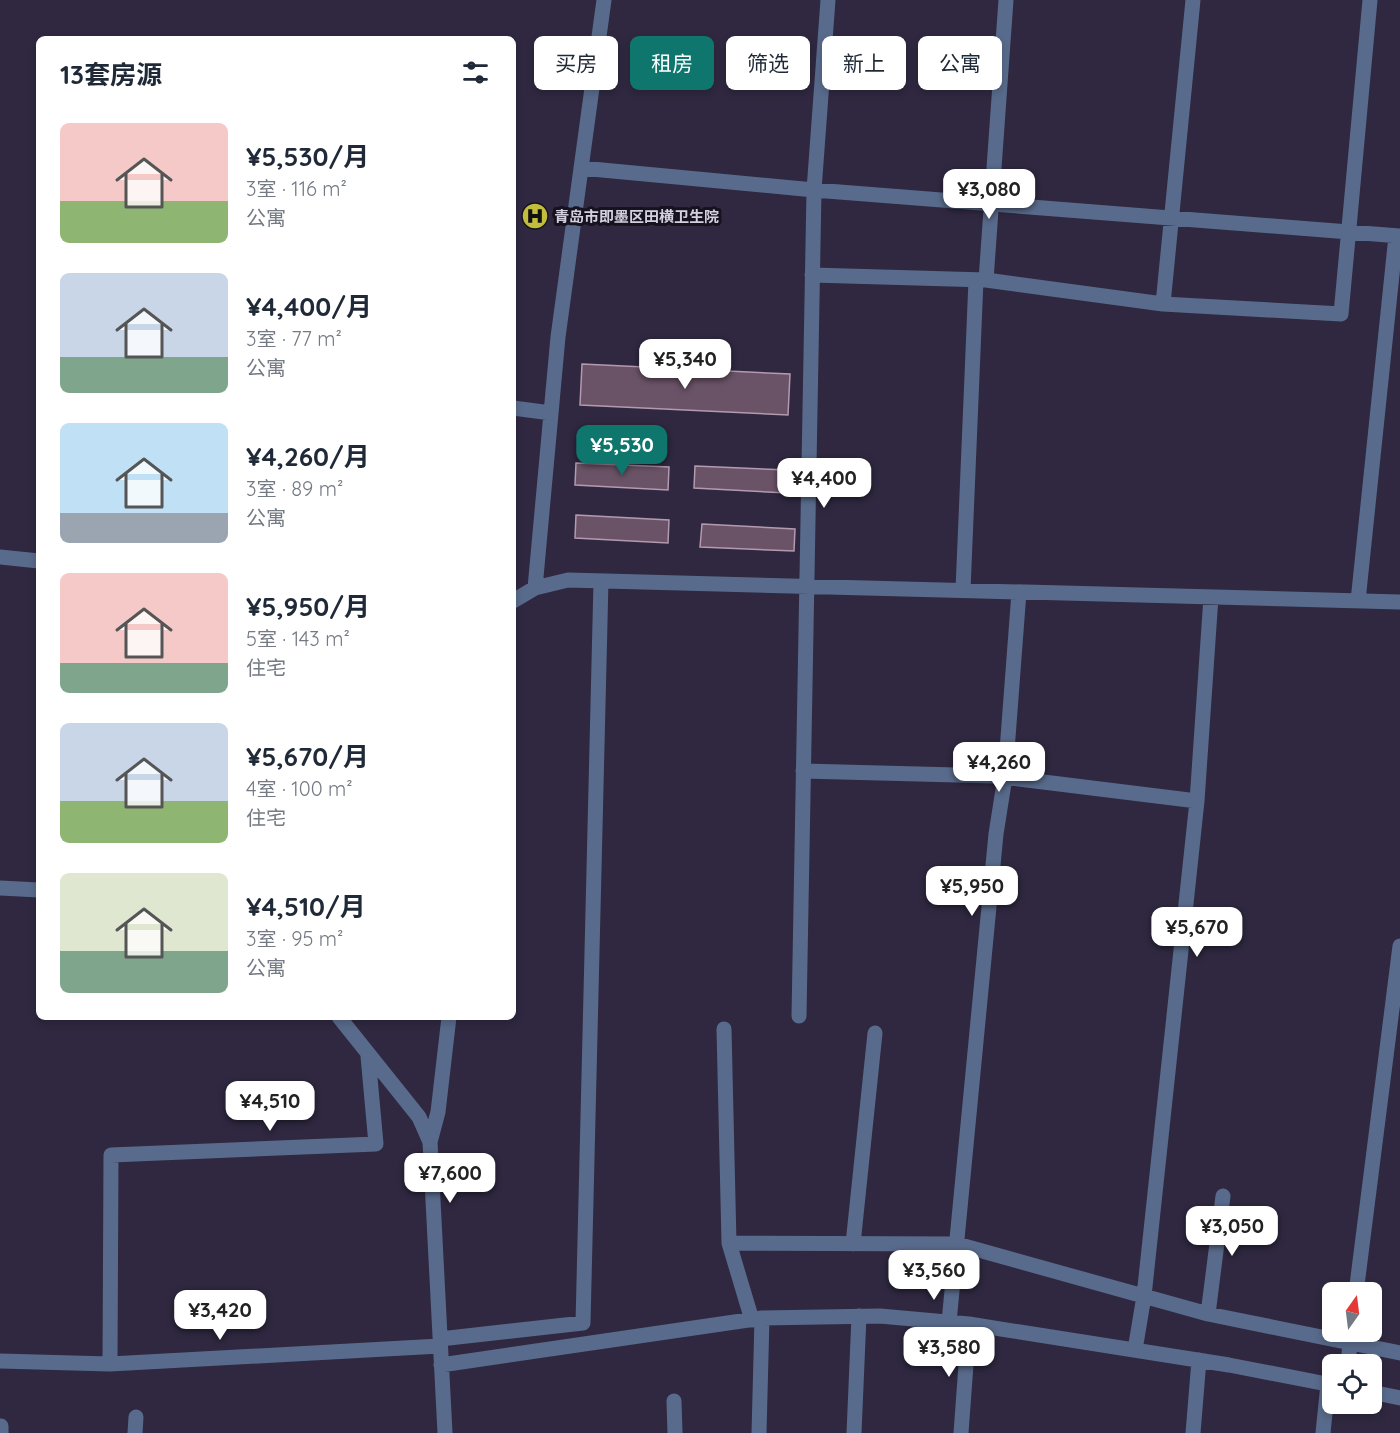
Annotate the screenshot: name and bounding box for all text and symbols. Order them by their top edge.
chip: 买房 [534,36,618,90]
chip: 租房 [630,36,714,90]
chip: 筛选 [726,36,810,90]
chip: 新上 [822,36,906,90]
chip: 公寓 [918,36,1002,90]
icon: filters [459,56,492,89]
text: 13套房源 [60,58,162,91]
text: ¥5,530/月 [246,140,369,173]
icon: home [108,147,180,219]
pin: ¥3,080 [940,169,1038,220]
text: 3室 · 116 m² [246,176,347,201]
text: ¥3,080 [957,176,1021,201]
hospital icon: 青岛市即墨区田横卫生院 [520,201,550,231]
text: 公寓 [246,205,286,230]
place label: 青岛市即墨区田横卫生院 [554,207,719,226]
text: ¥4,400/月 [246,290,372,323]
icon: home [108,297,180,369]
text: 3室 · 77 m² [246,326,342,351]
pin: ¥5,340 [636,339,734,390]
text: ¥5,340 [653,346,717,371]
text: 公寓 [246,355,286,380]
pin: ¥5,530 [573,425,671,476]
text: ¥5,530 [590,432,654,457]
text: ¥4,260/月 [246,440,370,473]
icon: home [108,447,180,519]
pin: ¥4,400 [775,458,873,509]
text: ¥4,400 [791,465,857,490]
text: 3室 · 89 m² [246,476,343,501]
text: 公寓 [246,505,286,530]
text: ¥5,950/月 [246,590,370,623]
icon: home [108,597,180,669]
text: 5室 · 143 m² [246,626,350,651]
text: 住宅 [246,655,286,680]
text: ¥5,670/月 [246,740,369,773]
pin: ¥4,260 [950,742,1048,793]
icon: home [108,747,180,819]
text: ¥4,260 [967,749,1031,774]
text: 4室 · 100 m² [246,776,353,801]
text: 住宅 [246,805,286,830]
pin: ¥5,950 [923,866,1021,917]
text: ¥5,950 [940,873,1004,898]
text: ¥4,510/月 [246,890,366,923]
icon: home [108,897,180,969]
pin: ¥5,670 [1148,907,1246,958]
text: ¥5,670 [1165,914,1229,939]
text: 3室 · 95 m² [246,926,343,951]
text: 公寓 [246,955,286,980]
pin: ¥4,510 [221,1081,319,1132]
text: ¥4,510 [240,1088,300,1113]
pin: ¥7,600 [401,1153,499,1204]
text: ¥7,600 [418,1160,482,1185]
pin: ¥3,050 [1183,1206,1281,1257]
text: ¥3,050 [1200,1213,1264,1238]
pin: ¥3,560 [885,1250,983,1301]
text: ¥3,560 [902,1257,966,1282]
north arrow [1322,1282,1382,1342]
map controls [1322,1282,1382,1414]
pin: ¥3,420 [171,1290,269,1341]
text: ¥3,420 [188,1297,252,1322]
pin: ¥3,580 [900,1327,998,1378]
text: ¥3,580 [918,1334,980,1359]
button: locate [1322,1354,1382,1414]

